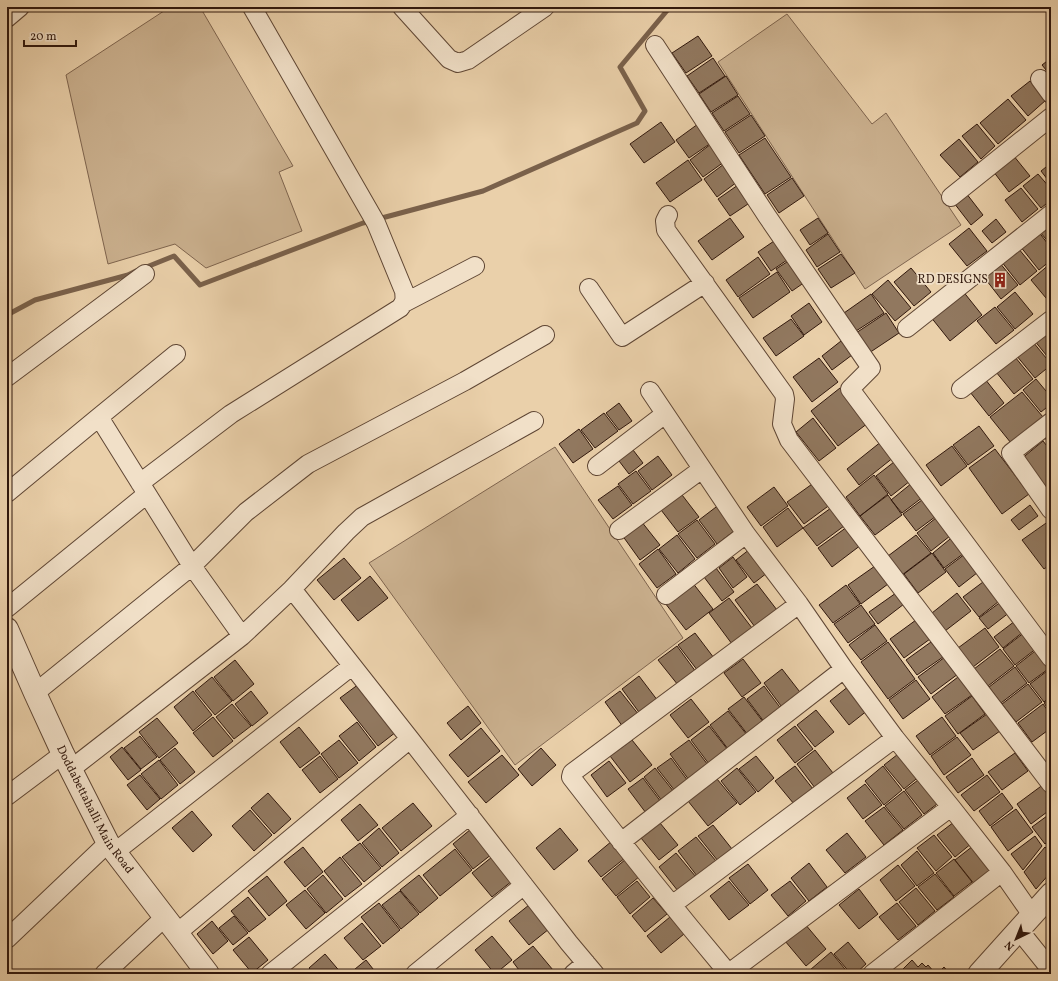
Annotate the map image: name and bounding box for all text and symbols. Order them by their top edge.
scale bar [24,22,76,48]
text: 20 m [30,29,57,45]
building icon: RD DESIGNS [991,271,1009,289]
place label: RD DESIGNS [917,272,988,288]
street label: Doddabettahalli Main Road [52,743,137,877]
north arrow [996,919,1036,959]
text: N [1002,937,1018,953]

